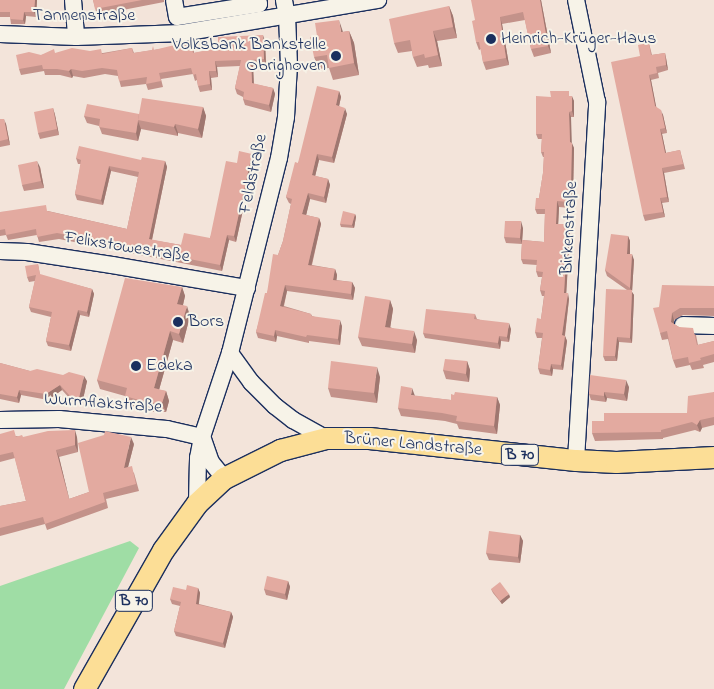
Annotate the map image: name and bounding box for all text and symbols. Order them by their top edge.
street label: Tannenstraße [33,5,135,27]
place label: Heinrich-Krüger-Haus [501,28,656,50]
marker: Heinrich-Krüger-Haus [485,33,497,45]
place label: Volksbank Bankstelle Obrighoven [172,35,326,78]
marker: Volksbank Bankstelle Obrighoven [330,50,342,62]
street label: Feldstraße [235,132,273,216]
street label: Birkenstraße [557,181,583,275]
street label: Felixstowestraße [63,227,191,269]
place label: Bors [188,311,224,333]
marker: Bors [172,316,184,328]
place label: Edeka [146,355,193,377]
marker: Edeka [130,360,142,372]
street label: Wurmflakstraße [43,389,163,419]
street label: Brüner Landstraße [343,428,483,462]
road number: B 70 [500,442,540,468]
road number: B 70 [114,588,154,614]

